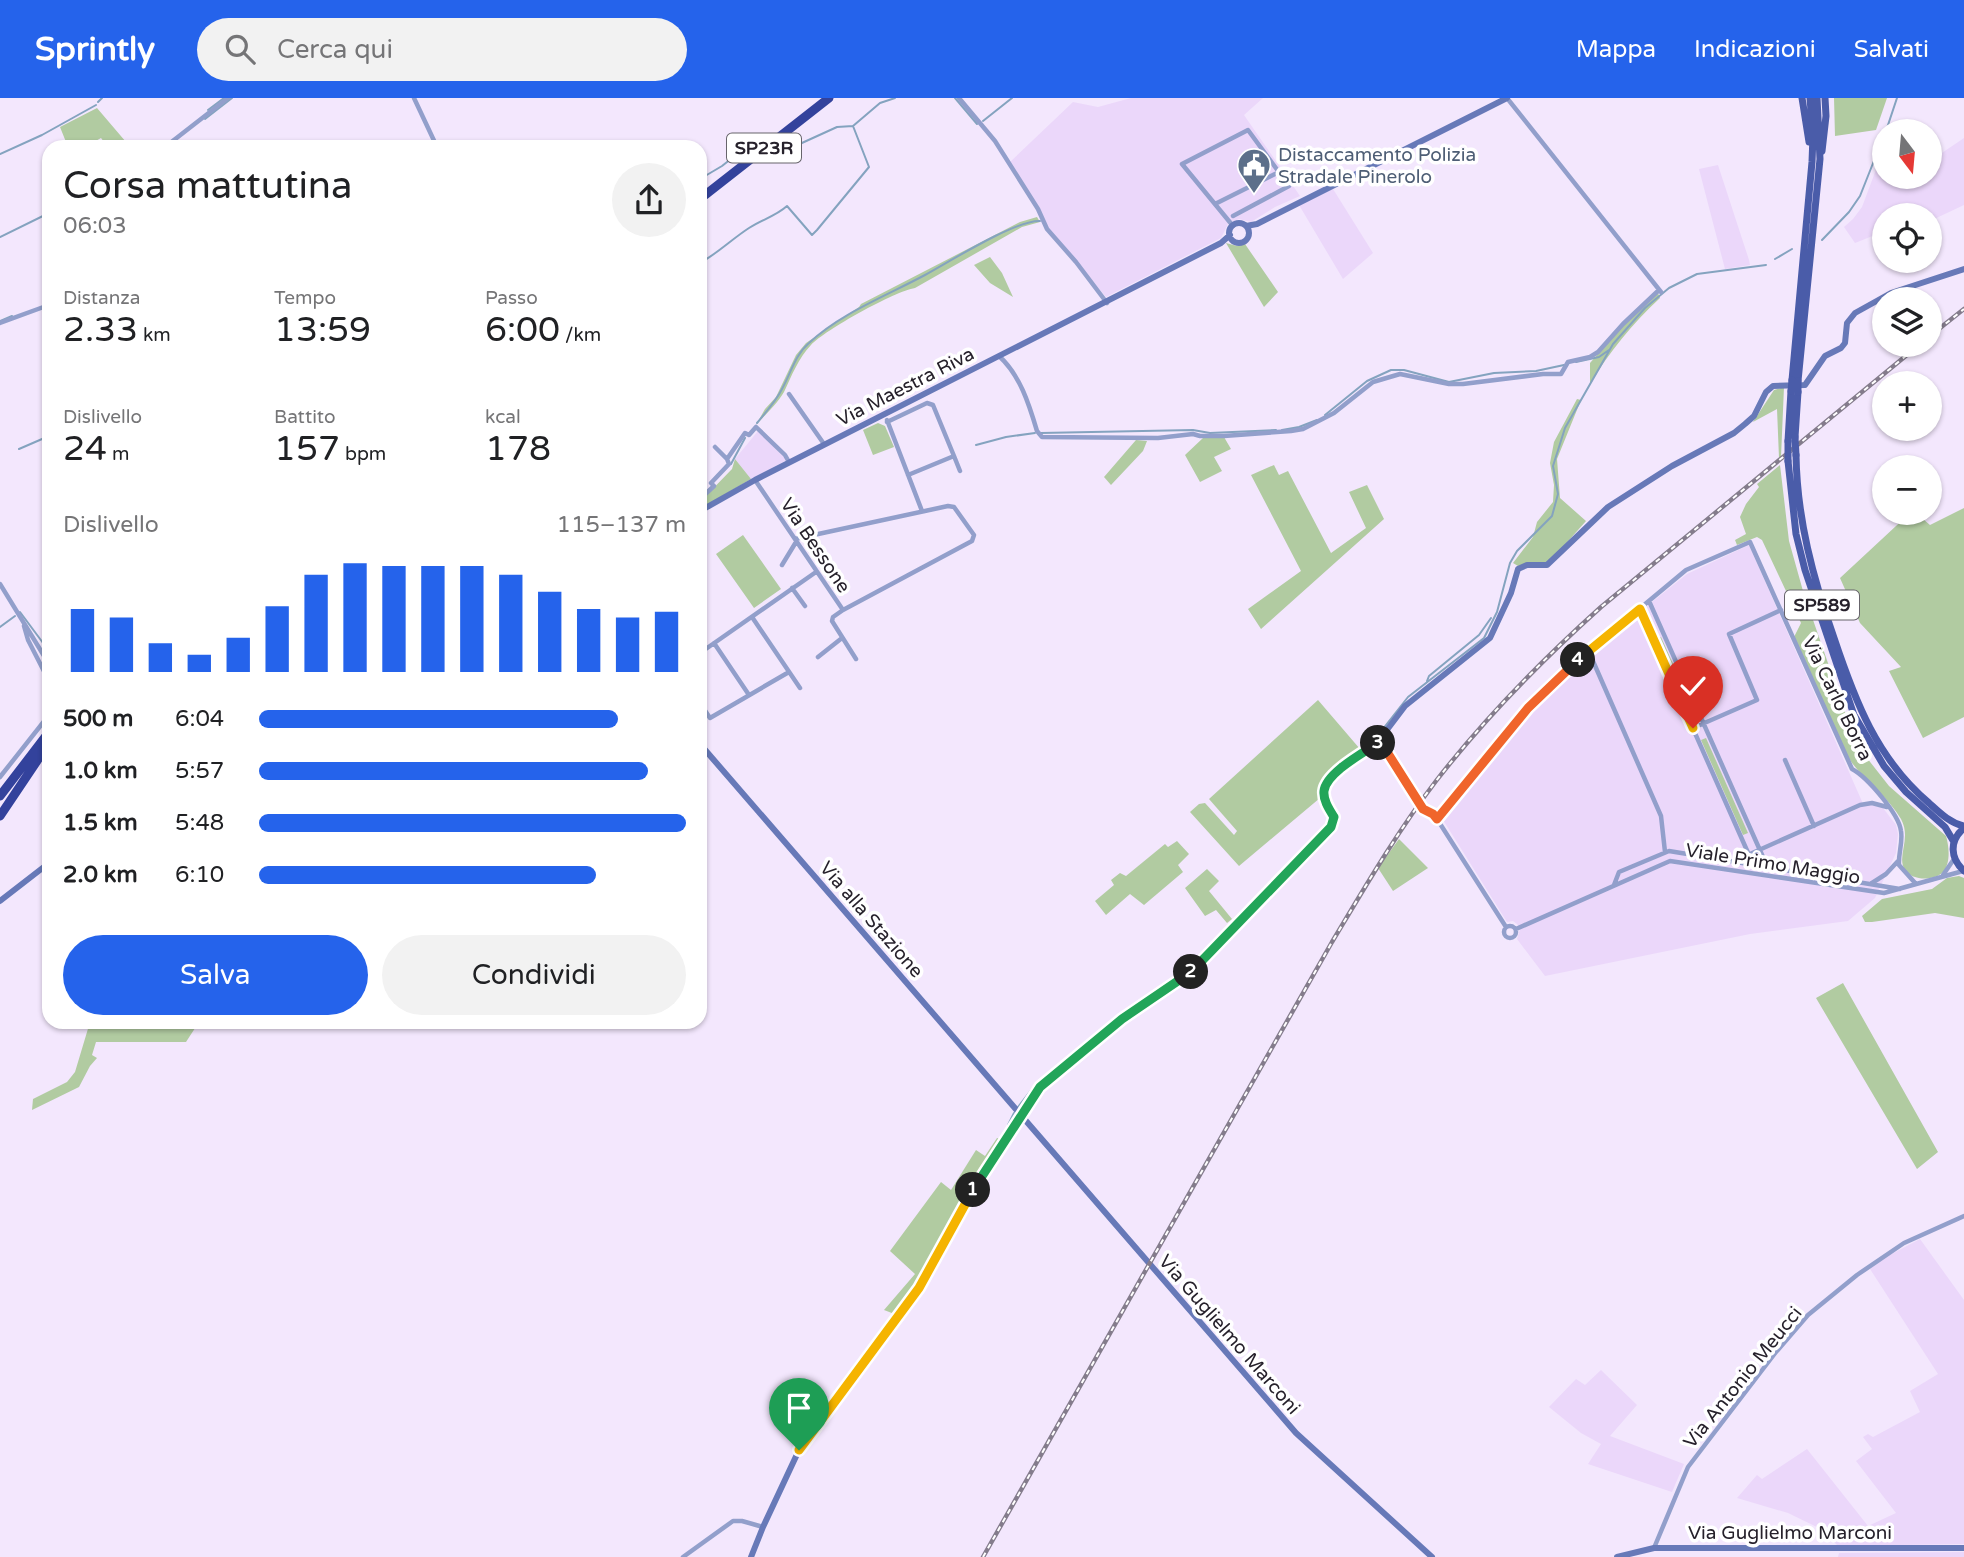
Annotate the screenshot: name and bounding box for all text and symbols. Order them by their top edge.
search box [197,18,687,81]
text: Sprintly [35,30,155,69]
icon: search [221,30,259,68]
text: Cerca qui [277,34,393,65]
text: Mappa [1576,35,1656,64]
text: Indicazioni [1694,35,1816,64]
text: Salvati [1854,35,1929,64]
north arrow [1872,119,1942,189]
map controls [1872,119,1942,525]
road number: SP23R [727,134,801,162]
place label: Distaccamento Polizia Stradale Pinerolo [1278,144,1476,188]
public building icon: Distaccamento Polizia Stradale Pinerolo [1235,146,1273,195]
text: Corsa mattutina [63,163,352,209]
button: share [612,163,686,237]
button: locate [1872,203,1942,273]
text: 06:03 [63,212,127,240]
text: Distanza [63,287,141,309]
text: Tempo [274,287,336,309]
text: Passo [485,287,538,309]
button: layers [1872,287,1942,357]
text: 2.33 [63,309,138,351]
text: 13:59 [274,309,371,351]
text: 6:00 [485,309,560,351]
text: km [138,324,171,346]
text: /km [560,324,601,346]
street label: Via Maestra Riva [833,343,978,431]
button: + [1872,371,1942,441]
text: Dislivello [63,406,142,428]
text: Battito [274,406,336,428]
text: kcal [485,406,521,428]
text: 24 [63,428,107,470]
text: 157 [274,428,340,470]
text: 178 [485,428,551,470]
text: m [107,443,129,465]
text: bpm [340,443,386,465]
button: − [1872,455,1942,525]
street label: Via Bessone [775,494,855,597]
text: Dislivello [63,511,159,539]
text: 115–137 m [557,511,686,539]
road number: SP589 [1785,590,1859,620]
street label: Via Carlo Borra [1797,633,1877,764]
pin: 4 [1560,642,1596,678]
text: 4 [1572,648,1583,670]
pin [1663,656,1723,728]
icon: check [1674,667,1712,705]
text: 500 m [63,705,133,733]
text: 6:04 [175,705,224,733]
pin: 3 [1360,726,1396,760]
text: 3 [1372,731,1383,753]
text: 1.0 km [63,757,138,785]
text: 5:57 [175,757,224,785]
text: 1.5 km [63,809,138,837]
text: 5:48 [175,809,224,837]
street label: Viale Primo Maggio [1684,839,1862,889]
street label: Via alla Stazione [815,857,928,982]
text: 2.0 km [63,861,138,889]
text: 6:10 [175,861,224,889]
button: Salva [63,935,368,1015]
button: Condividi [382,935,686,1015]
pin: 2 [1174,954,1208,990]
text: 2 [1185,960,1196,982]
pin: 1 [956,1172,990,1208]
text: 1 [967,1178,978,1200]
street label: Via Guglielmo Marconi [1154,1250,1305,1419]
street label: Via Antonio Meucci [1679,1302,1807,1453]
pin [769,1378,829,1450]
icon: arrive [780,1389,818,1427]
street label: Via Guglielmo Marconi [1688,1522,1892,1544]

